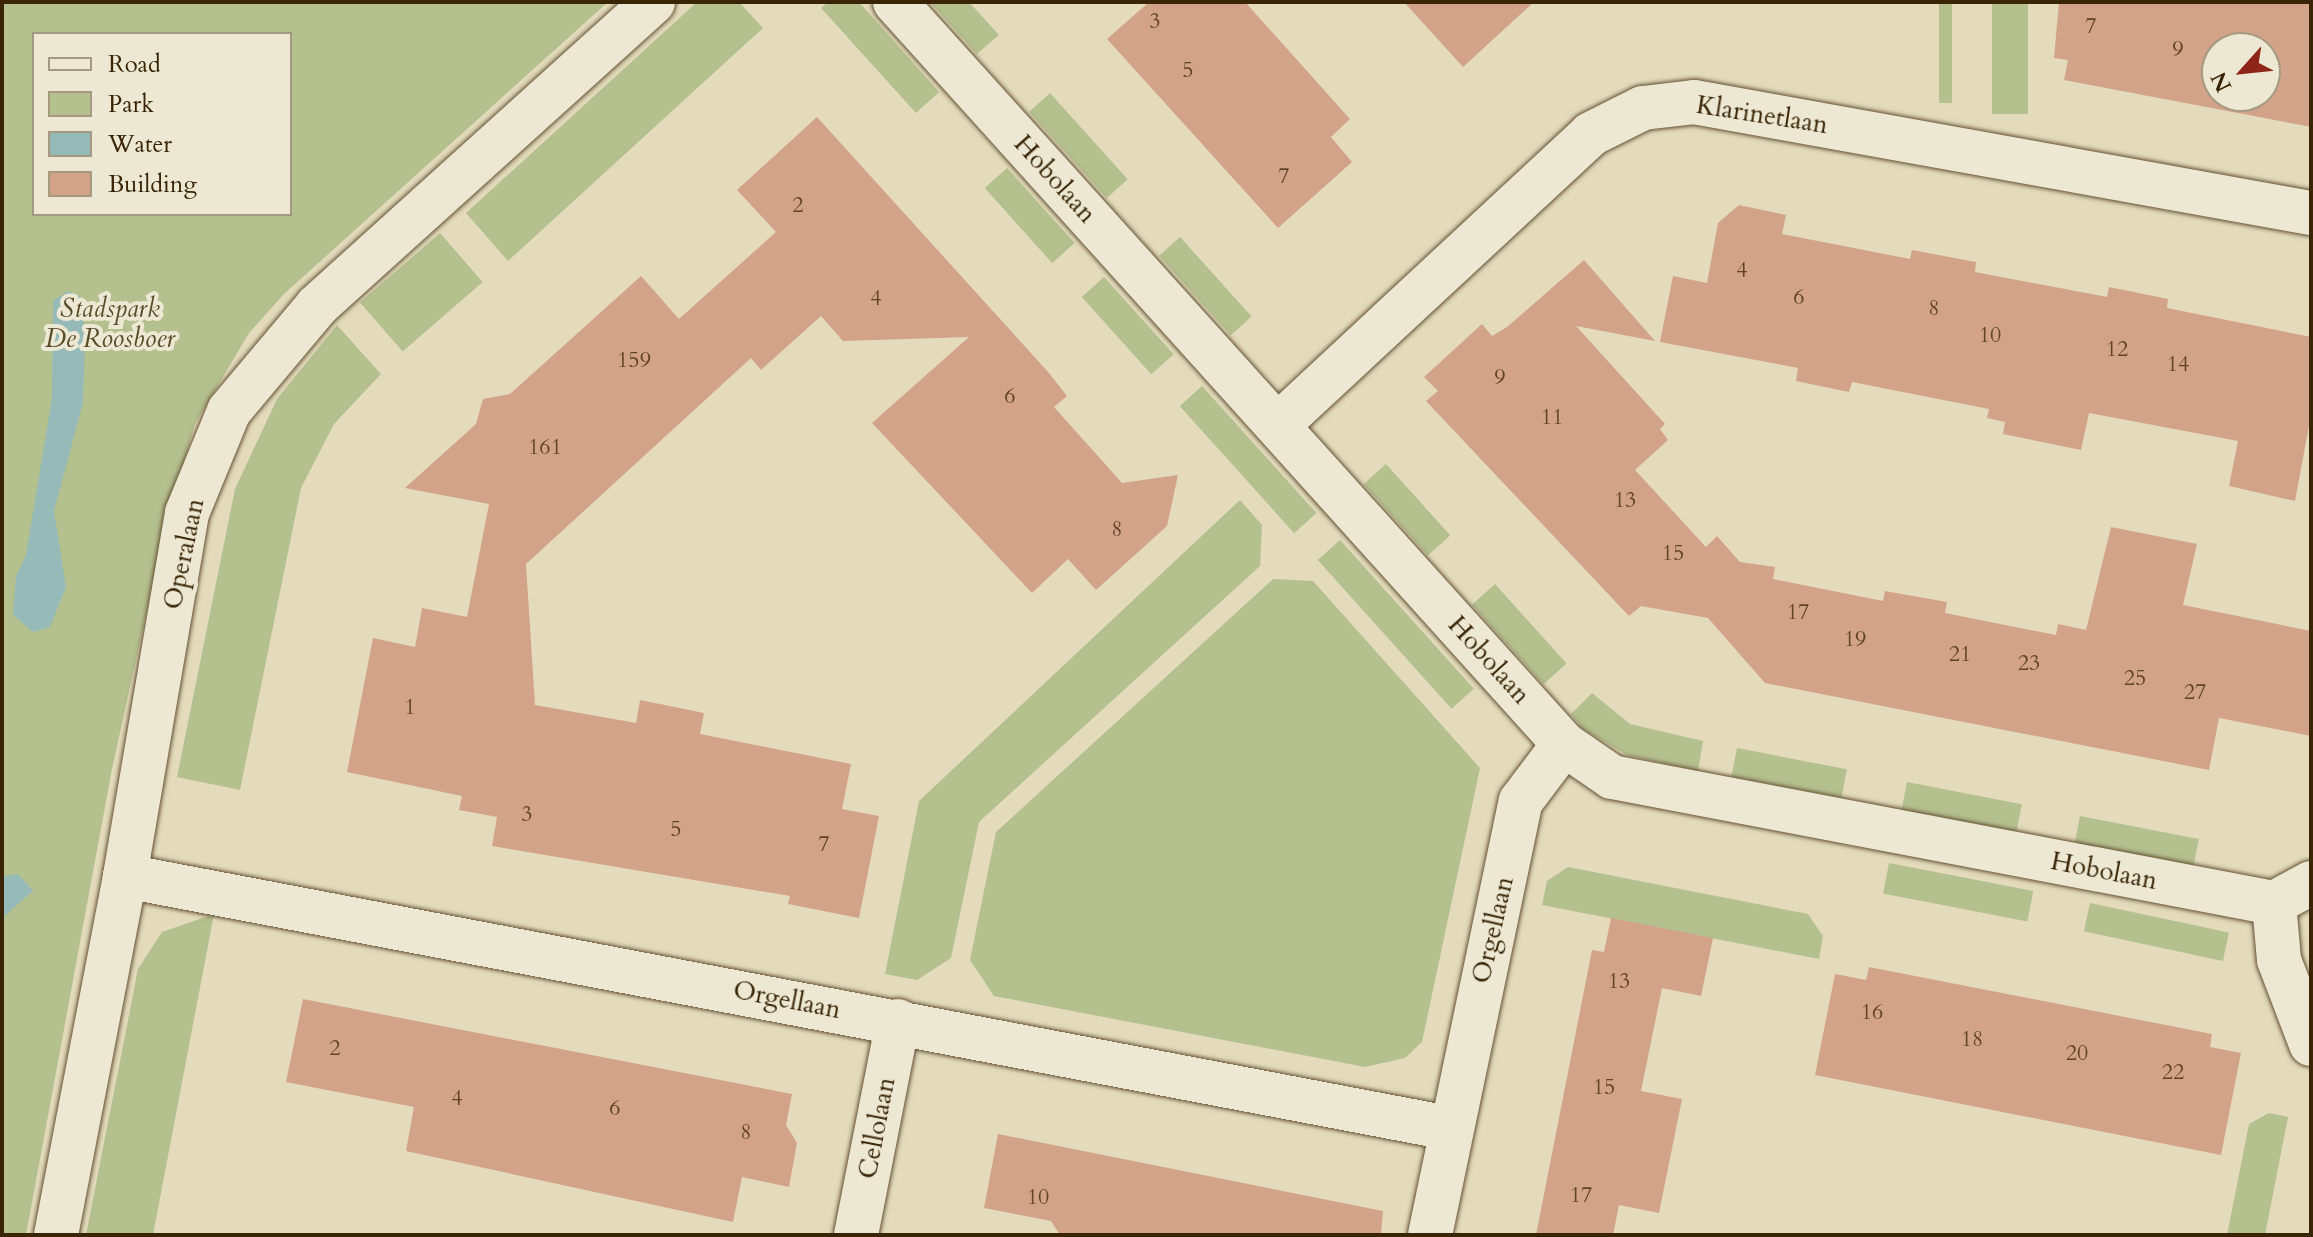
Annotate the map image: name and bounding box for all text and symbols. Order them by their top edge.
house number: 3 [1149,9,1161,35]
house number: 7 [2085,14,2097,40]
legend [32,32,292,216]
north arrow [2201,32,2281,112]
house number: 9 [2172,37,2184,63]
text: Road [108,48,161,81]
house number: 5 [1182,58,1194,84]
text: N [2204,67,2239,97]
text: Park [108,88,154,121]
street label: Klarinetlaan [1694,89,1830,141]
text: Water [108,128,172,161]
street label: Hobolaan [1007,129,1103,229]
house number: 7 [1278,164,1290,190]
text: Building [108,168,197,201]
house number: 2 [792,193,804,219]
house number: 4 [1736,258,1748,284]
house number: 6 [1793,285,1805,311]
house number: 4 [870,286,882,312]
park label: Stadspark De Roosboer [45,293,175,354]
house number: 8 [1928,296,1940,322]
house number: 10 [1979,323,2001,349]
house number: 12 [2106,337,2128,363]
house number: 159 [617,348,651,374]
house number: 14 [2167,352,2189,378]
house number: 9 [1494,365,1506,391]
house number: 6 [1004,384,1016,410]
house number: 11 [1541,405,1563,431]
house number: 161 [528,435,562,461]
house number: 13 [1614,488,1636,514]
street label: Operalaan [157,496,211,612]
house number: 8 [1111,517,1123,543]
house number: 15 [1662,541,1684,567]
house number: 17 [1787,600,1809,626]
street label: Hobolaan [1441,610,1537,710]
house number: 19 [1844,627,1866,653]
house number: 21 [1949,642,1971,668]
house number: 23 [2018,651,2040,677]
house number: 25 [2124,666,2146,692]
house number: 27 [2184,680,2206,706]
house number: 1 [404,695,416,721]
house number: 3 [521,802,533,828]
house number: 5 [670,817,682,843]
house number: 7 [818,832,830,858]
street label: Hobolaan [2048,845,2160,897]
street label: Orgellaan [1466,873,1520,987]
house number: 13 [1608,969,1630,995]
street label: Orgellaan [731,974,843,1026]
house number: 16 [1861,1000,1883,1026]
house number: 18 [1961,1027,1983,1053]
house number: 2 [329,1036,341,1062]
house number: 20 [2066,1041,2088,1067]
house number: 22 [2162,1060,2184,1086]
street label: Cellolaan [852,1075,902,1181]
house number: 15 [1593,1075,1615,1101]
house number: 4 [451,1086,463,1112]
house number: 6 [609,1096,621,1122]
house number: 8 [740,1120,752,1146]
house number: 17 [1570,1183,1592,1209]
house number: 10 [1027,1185,1049,1211]

